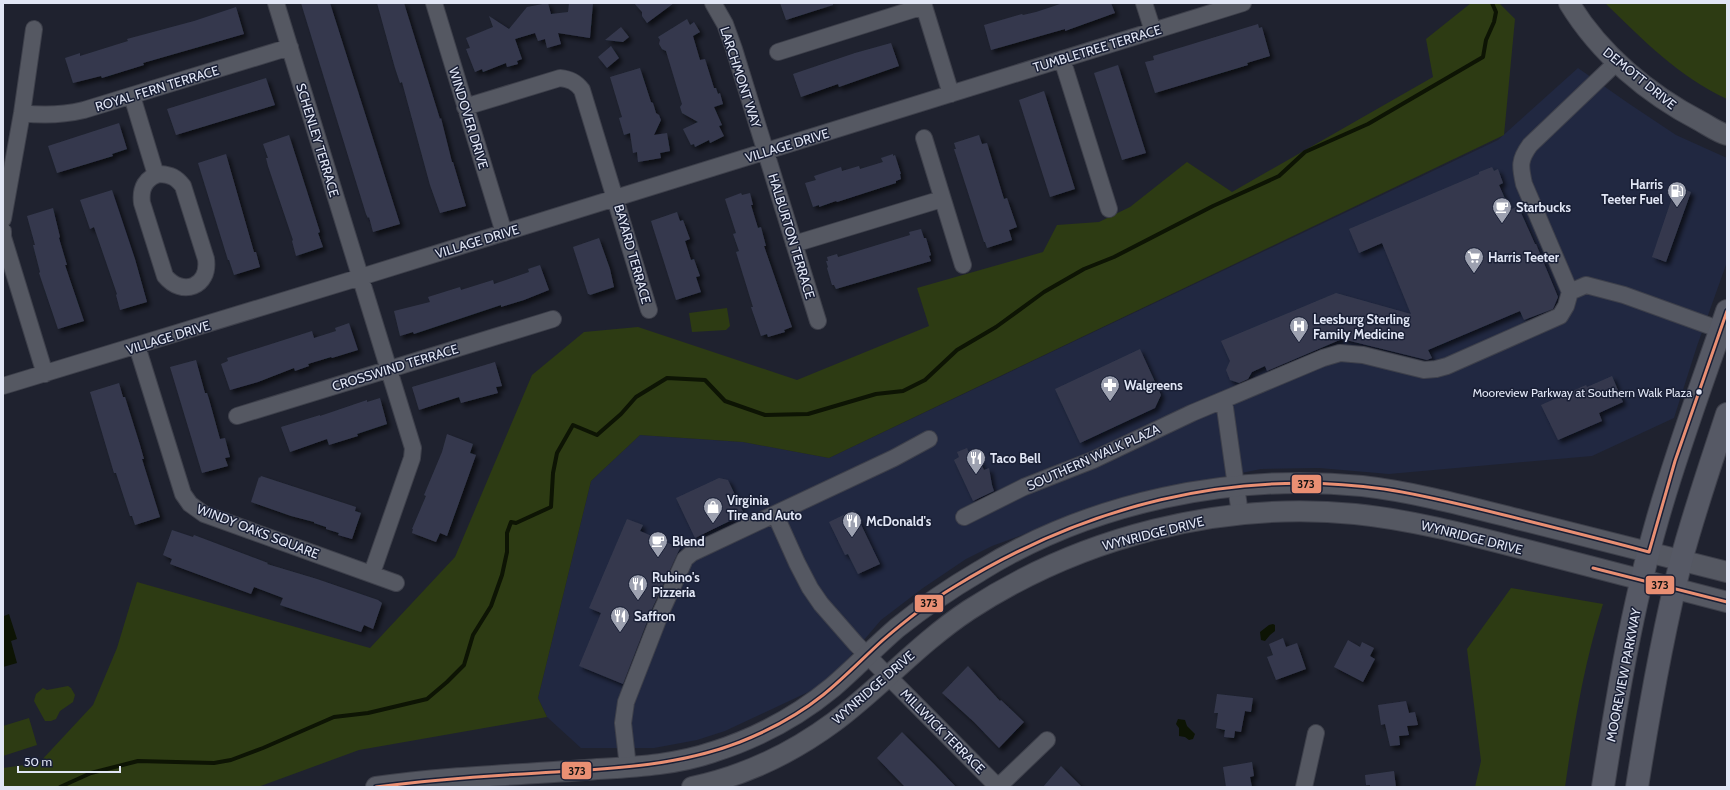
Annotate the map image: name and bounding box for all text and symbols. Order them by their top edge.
street label: TUMBLETREE TERRACE [1031,21,1163,75]
street label: LARCHMONT WAY [717,24,765,130]
street label: DEMOTT DRIVE [1600,44,1680,112]
street label: ROYAL FERN TERRACE [93,62,221,114]
street label: WINDOVER DRIVE [446,65,492,171]
street label: SCHENLEY TERRACE [293,81,343,199]
street label: VILLAGE DRIVE [743,125,831,165]
street label: HALBURTON TERRACE [765,171,819,301]
place label: Harris Teeter Fuel [1601,176,1664,207]
fuel station icon: Harris Teeter Fuel [1666,180,1688,208]
cafe icon: Starbucks [1491,196,1513,224]
place label: Starbucks [1516,199,1571,215]
street label: BAYARD TERRACE [611,202,655,306]
street label: VILLAGE DRIVE [433,221,521,261]
supermarket icon: Harris Teeter [1463,246,1485,274]
place label: Harris Teeter [1488,249,1560,265]
place label: Leesburg Sterling Family Medicine [1313,311,1410,342]
hospital icon: Leesburg Sterling Family Medicine [1288,315,1310,343]
street label: VILLAGE DRIVE [124,317,212,357]
street label: CROSSWIND TERRACE [330,340,460,394]
pharmacy icon: Walgreens [1099,374,1121,402]
place label: Walgreens [1124,377,1183,393]
place label: Mooreview Parkway at Southern Walk Plaza [1472,385,1692,400]
marker: Mooreview Parkway at Southern Walk Plaza [1694,387,1704,397]
street label: SOUTHERN WALK PLAZA [1024,420,1162,494]
restaurant icon: Taco Bell [965,447,987,475]
place label: Taco Bell [990,450,1041,466]
line badge: 373 [1291,474,1322,494]
text: 373 [1297,477,1315,491]
place label: Virginia Tire and Auto [727,492,803,523]
shop icon: Virginia Tire and Auto [702,496,724,524]
street label: WINDY OAKS SQUARE [195,500,321,562]
restaurant icon: McDonald's [841,510,863,538]
place label: McDonald's [866,513,932,529]
street label: WYNRIDGE DRIVE [1101,513,1205,553]
street label: WYNRIDGE DRIVE [1420,517,1524,557]
cafe icon: Blend [647,530,669,558]
place label: Blend [672,533,705,549]
place label: Rubino's Pizzeria [652,569,700,600]
restaurant icon: Rubino's Pizzeria [627,573,649,601]
line badge: 373 [1645,575,1675,595]
text: 373 [1651,578,1669,592]
line badge: 373 [914,594,944,613]
text: 373 [920,596,938,610]
restaurant icon: Saffron [609,605,631,633]
street label: MOOREVIEW PARKWAY [1602,606,1644,743]
place label: Saffron [634,608,676,624]
street label: WYNRIDGE DRIVE [828,647,918,727]
street label: MILLWICK TERRACE [897,685,989,777]
scale bar [18,748,120,774]
text: 50 m [24,754,52,769]
line badge: 373 [561,761,592,780]
text: 373 [568,764,586,778]

